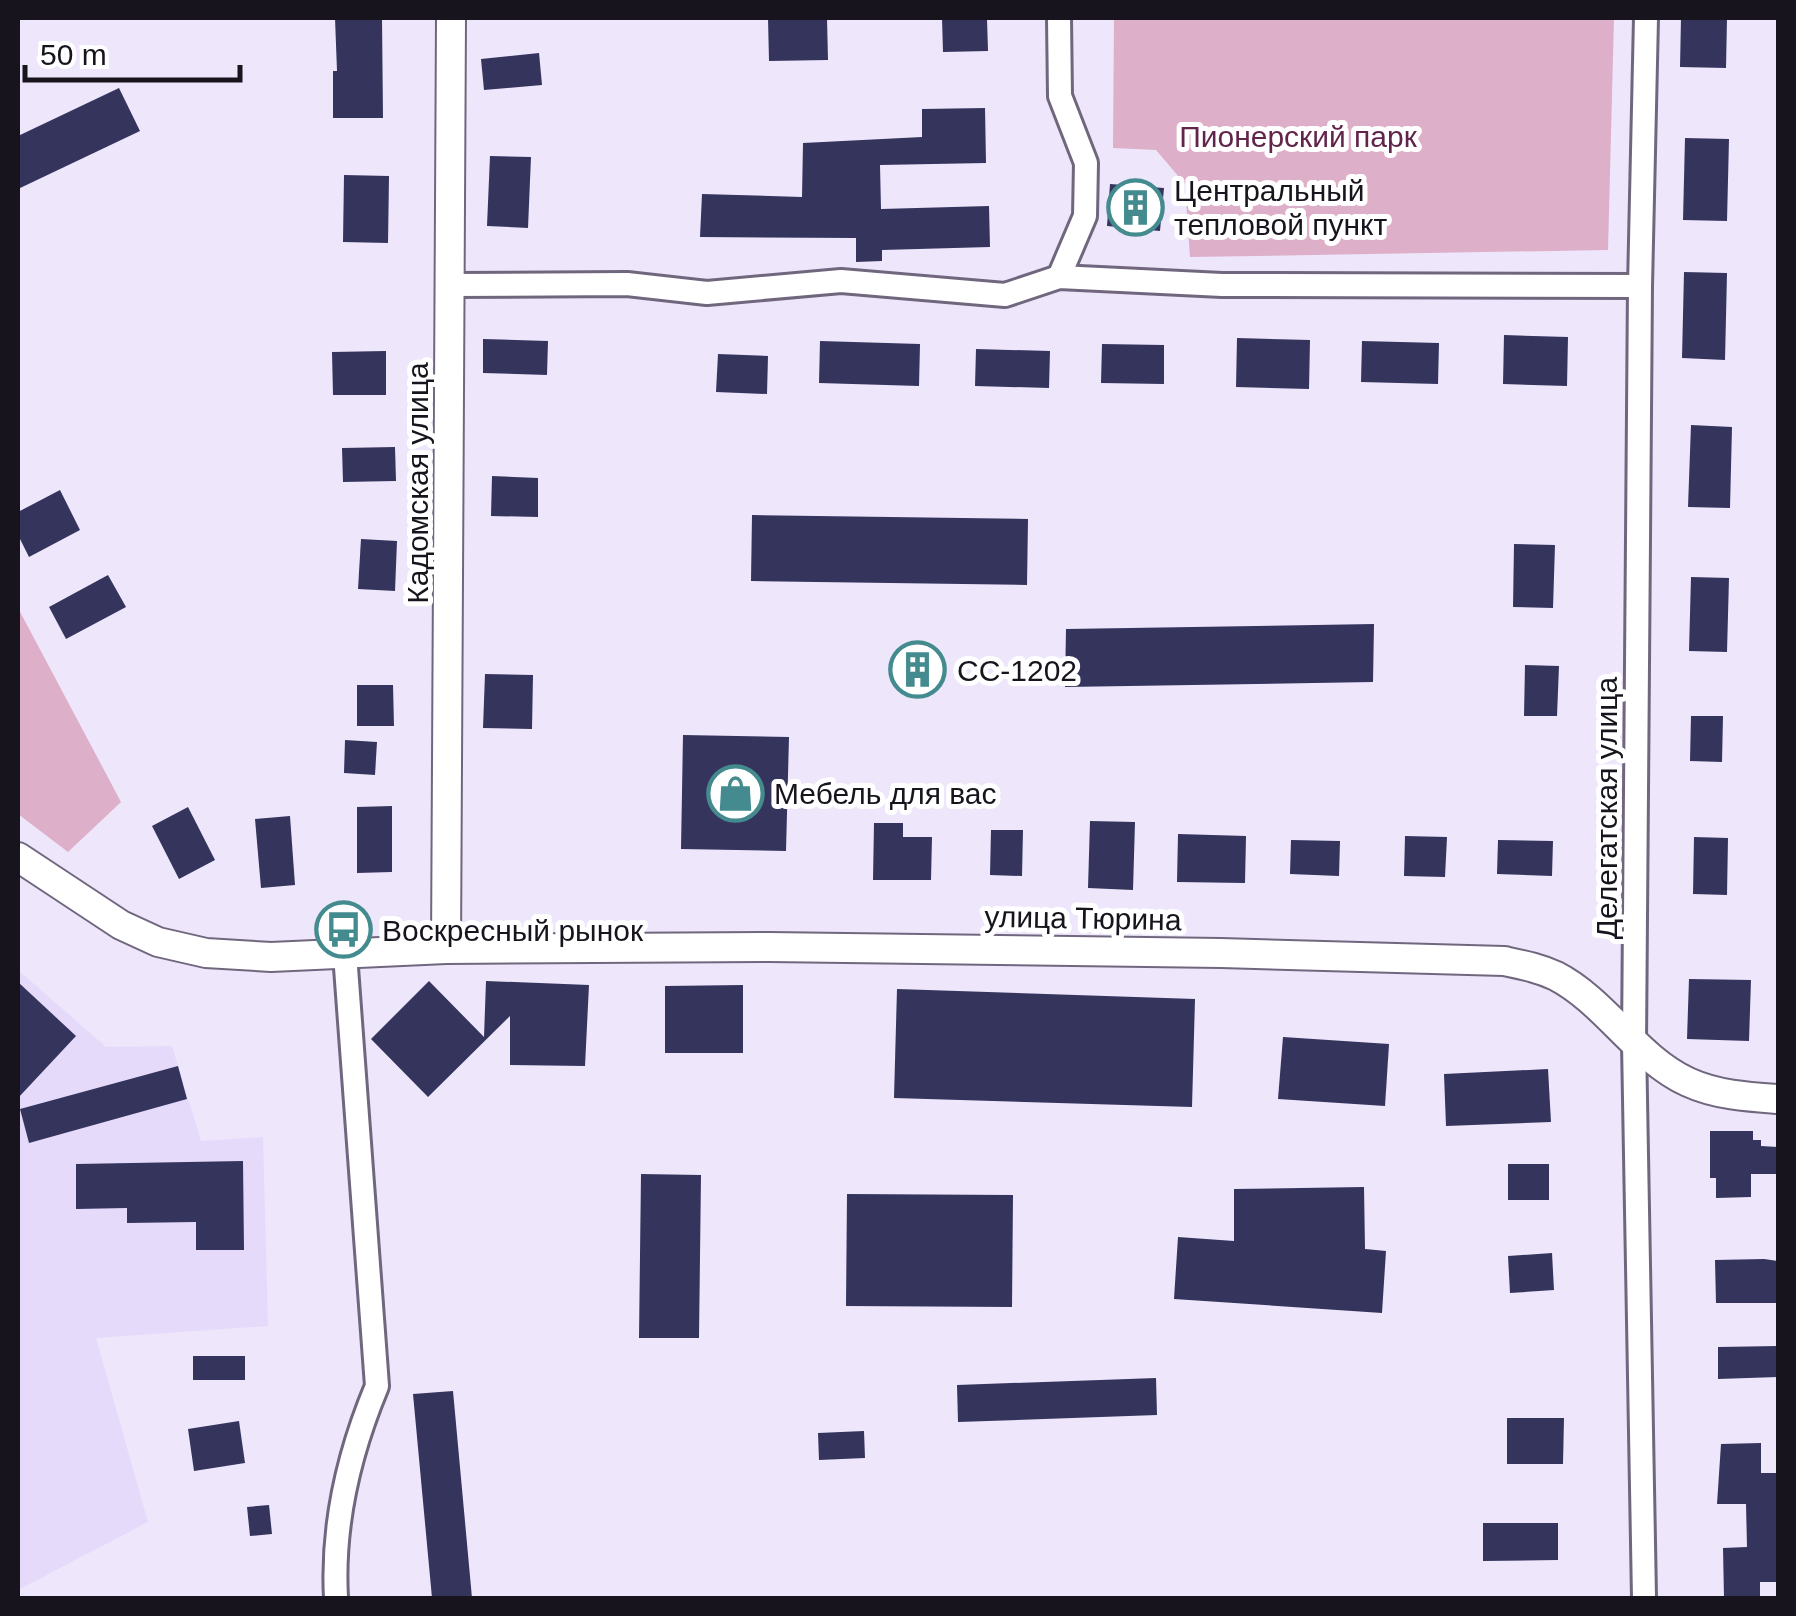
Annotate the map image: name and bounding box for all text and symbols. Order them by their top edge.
scale bar [25,20,240,82]
text: 50 m [40,38,107,71]
park label: Пионерский парк [1179,120,1418,153]
place label: Центральный тепловой пункт [1174,174,1388,241]
building icon: Центральный тепловой пункт [1105,177,1165,237]
street label: Кадомская улица [401,362,434,604]
building icon: СС-1202 [888,640,948,700]
place label: СС-1202 [957,654,1077,687]
street label: Делегатская улица [1590,676,1623,939]
shop icon: Мебель для вас [705,763,765,823]
place label: Мебель для вас [774,777,997,810]
bus stop icon: Воскресный рынок [313,900,373,960]
street label: улица Тюрина [984,900,1182,936]
place label: Воскресный рынок [382,914,644,947]

